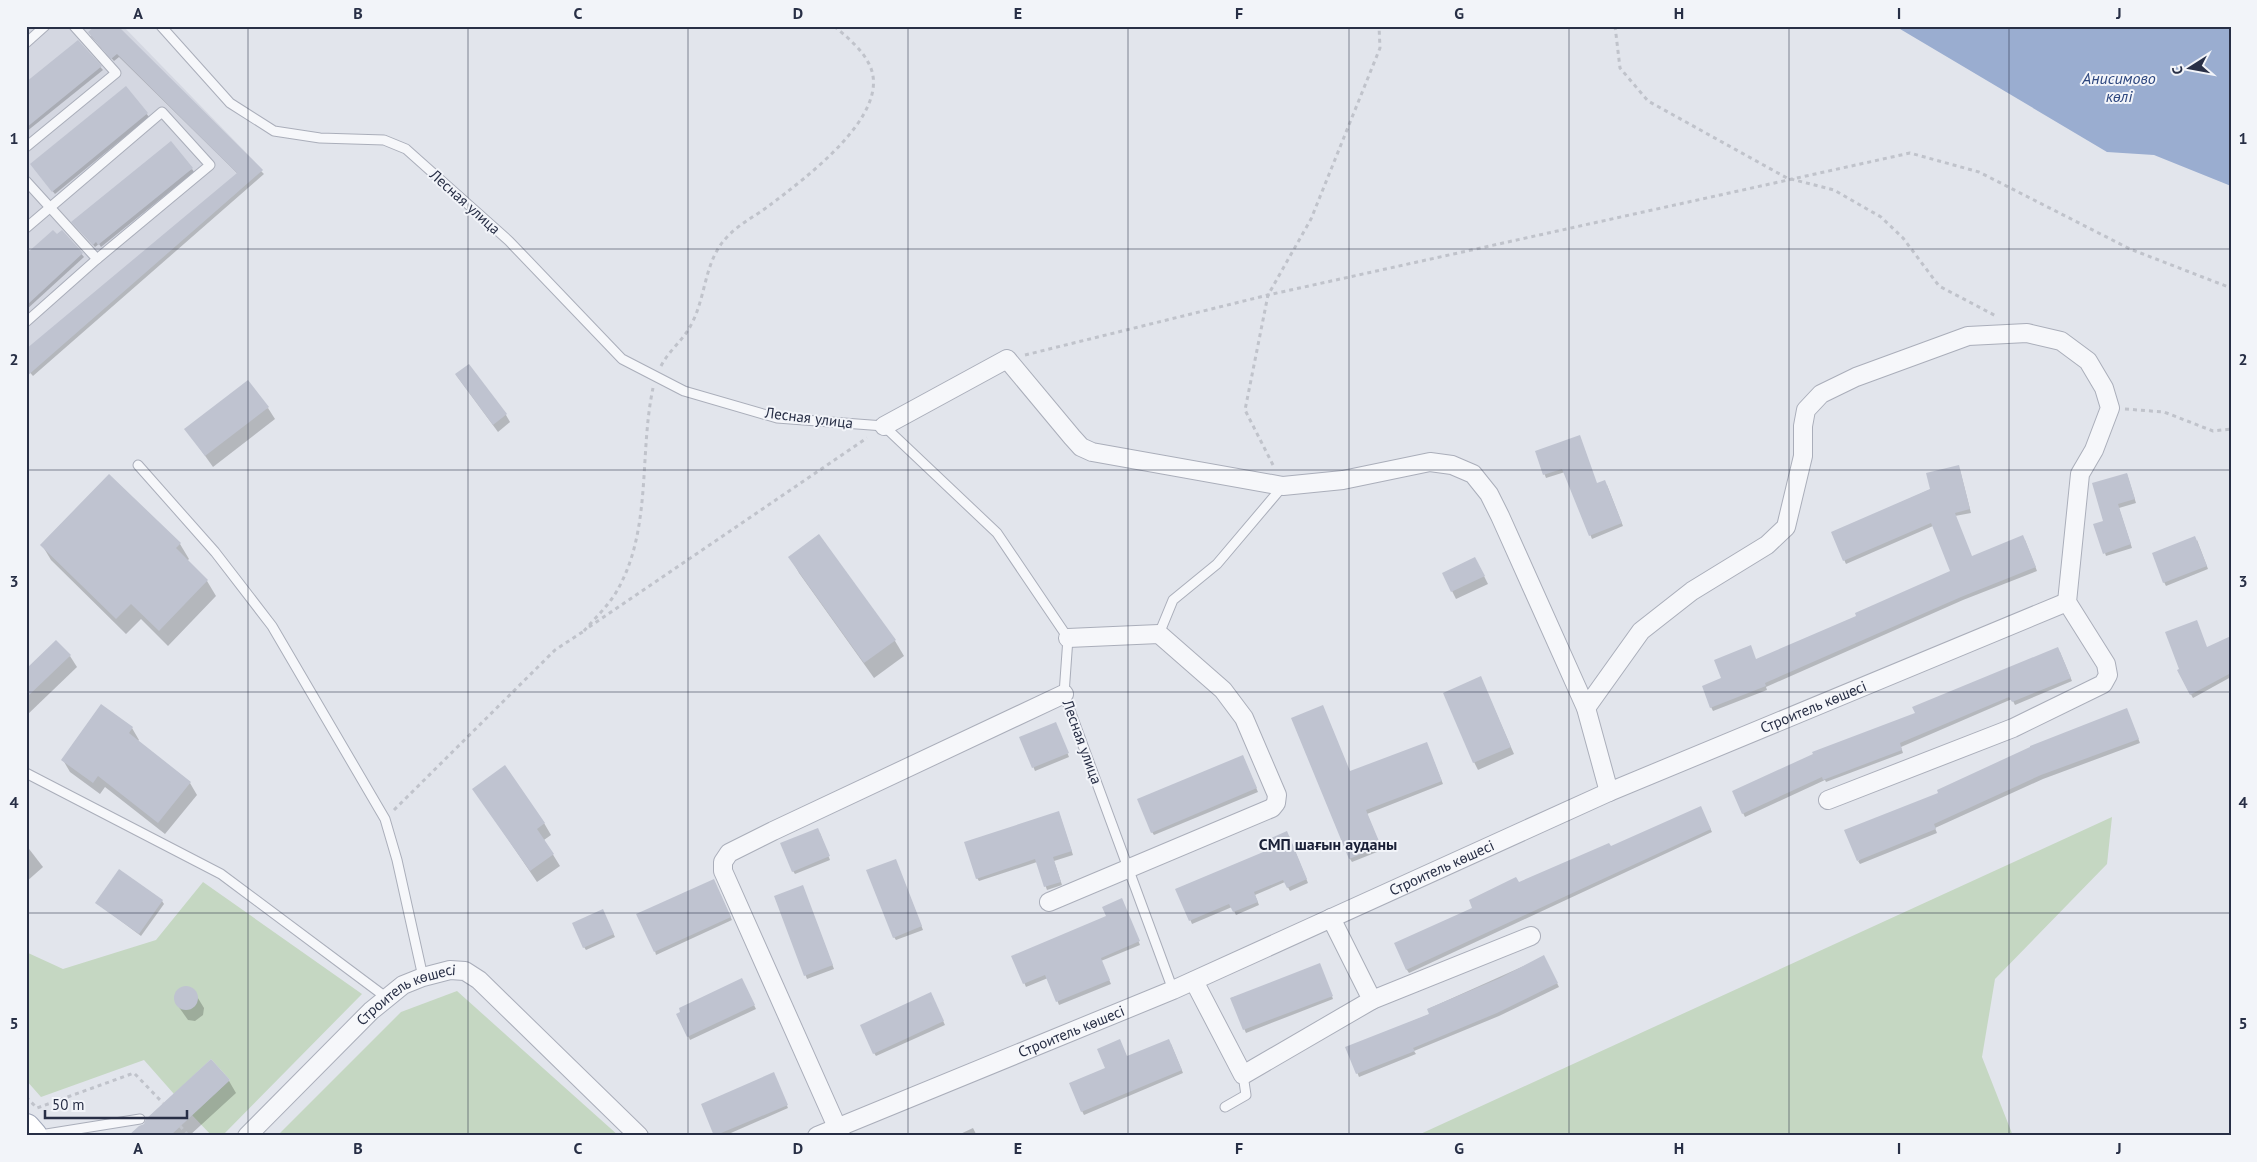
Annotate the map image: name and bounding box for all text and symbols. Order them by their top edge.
text: A [133,3,143,23]
text: B [353,3,363,23]
text: C [574,3,583,23]
text: D [793,3,803,23]
text: E [1014,3,1022,23]
text: F [1235,3,1243,23]
text: G [1454,3,1464,23]
text: H [1674,3,1684,23]
text: I [1897,3,1901,23]
text: J [2115,3,2122,23]
north arrow [2164,42,2214,92]
text: С [2168,65,2187,76]
water label: Анисимово көлі [2081,68,2156,106]
text: 1 [9,128,19,148]
text: 1 [2238,128,2248,148]
street label: Лесная улица [425,164,505,238]
text: 2 [9,349,19,369]
text: 2 [2238,349,2248,369]
street label: Лесная улица [763,403,854,432]
text: 3 [9,571,19,591]
text: 3 [2238,571,2248,591]
street label: Строитель көшесі [1757,676,1869,737]
street label: Лесная улица [1058,696,1107,787]
text: 4 [9,792,19,812]
text: 4 [2238,792,2248,812]
district label: СМП шағын ауданы [1259,834,1397,854]
street label: Строитель көшесі [1386,835,1497,900]
street label: Строитель көшесі [352,960,457,1029]
street label: Строитель көшесі [1015,1001,1127,1061]
text: 5 [9,1013,19,1033]
text: 5 [2238,1013,2248,1033]
scale bar [45,1087,188,1119]
text: 50 m [52,1095,85,1114]
text: A [133,1138,143,1158]
text: B [353,1138,363,1158]
text: C [574,1138,583,1158]
text: D [793,1138,803,1158]
text: E [1014,1138,1022,1158]
text: F [1235,1138,1243,1158]
text: G [1454,1138,1464,1158]
text: H [1674,1138,1684,1158]
text: I [1897,1138,1901,1158]
text: J [2115,1138,2122,1158]

